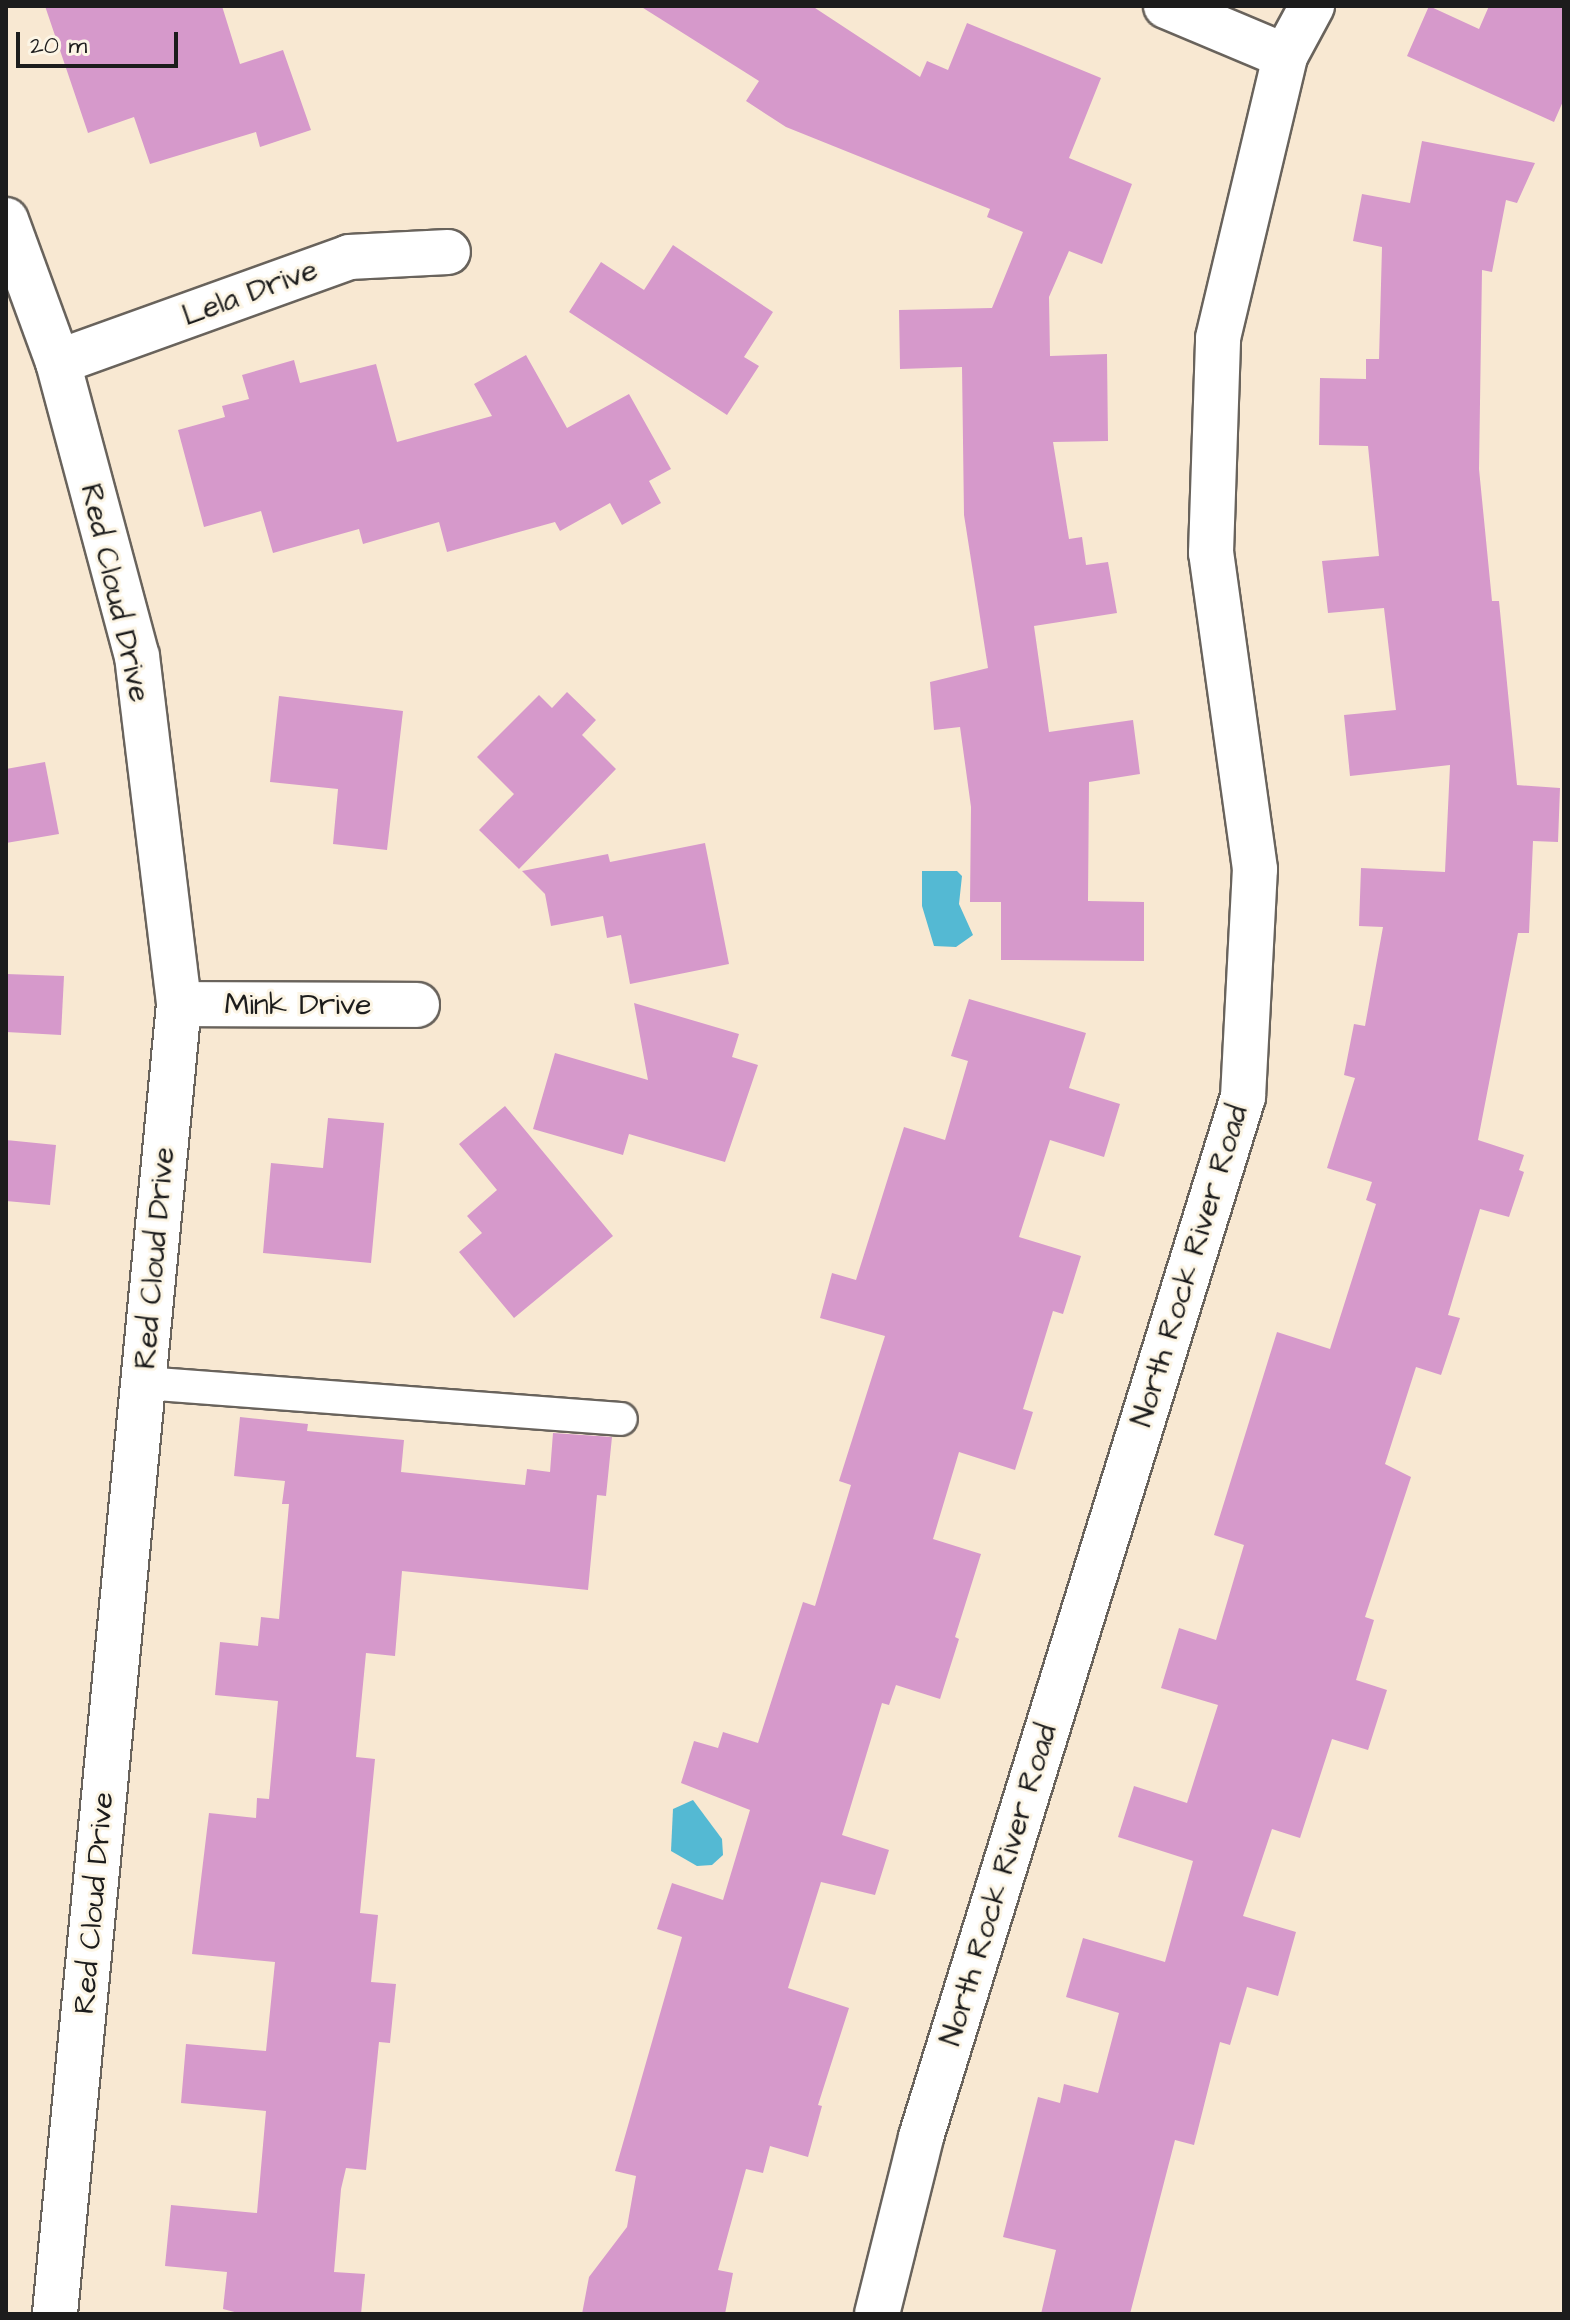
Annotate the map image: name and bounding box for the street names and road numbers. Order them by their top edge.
street label: Lela Drive [177,252,323,334]
street label: Red Cloud Drive [72,480,158,706]
street label: Mink Drive [224,987,372,1023]
street label: North Rock River Road [1124,1101,1256,1431]
street label: Red Cloud Drive [127,1145,183,1371]
street label: North Rock River Road [933,1720,1065,2050]
street label: Red Cloud Drive [66,1790,122,2016]

